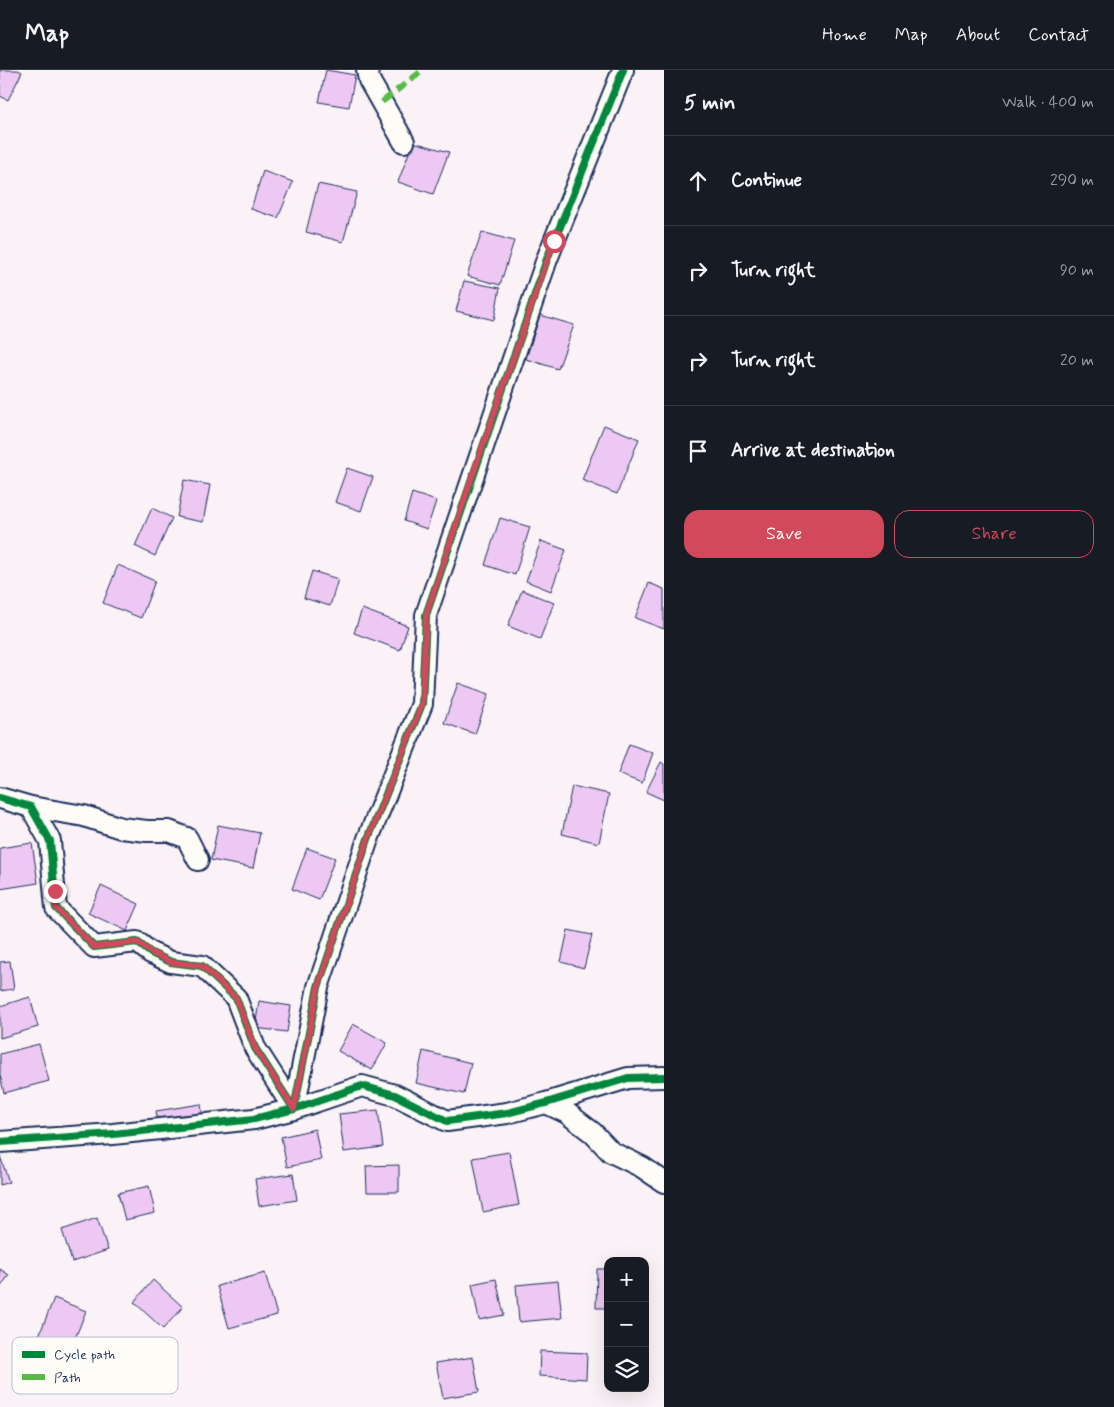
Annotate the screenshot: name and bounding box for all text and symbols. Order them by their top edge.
text: Map [25,19,69,50]
text: Home [822,23,867,47]
text: Map [895,23,928,47]
text: About [956,23,1000,47]
text: Contact [1028,23,1089,47]
text: 5 min [684,89,736,117]
text: Walk · 400 m [1002,92,1094,113]
icon: ahead [684,167,712,195]
text: Continue [731,168,802,193]
text: 290 m [1050,170,1094,191]
route start [543,230,566,253]
icon: right [684,257,712,285]
text: Turn right [731,258,815,283]
text: 90 m [1060,260,1094,281]
icon: right [684,347,712,375]
text: Turn right [731,348,815,373]
text: 20 m [1060,350,1094,371]
icon: arrive [684,437,712,465]
text: Arrive at destination [731,438,895,463]
button: Save [684,510,884,558]
button: Share [894,510,1094,558]
route end [44,880,67,903]
map controls [604,1257,649,1392]
button: + [604,1257,649,1302]
button: − [604,1302,649,1347]
legend [12,1337,178,1394]
text: Cycle path [54,1346,115,1364]
button: layers [604,1347,649,1392]
text: Path [54,1369,81,1387]

